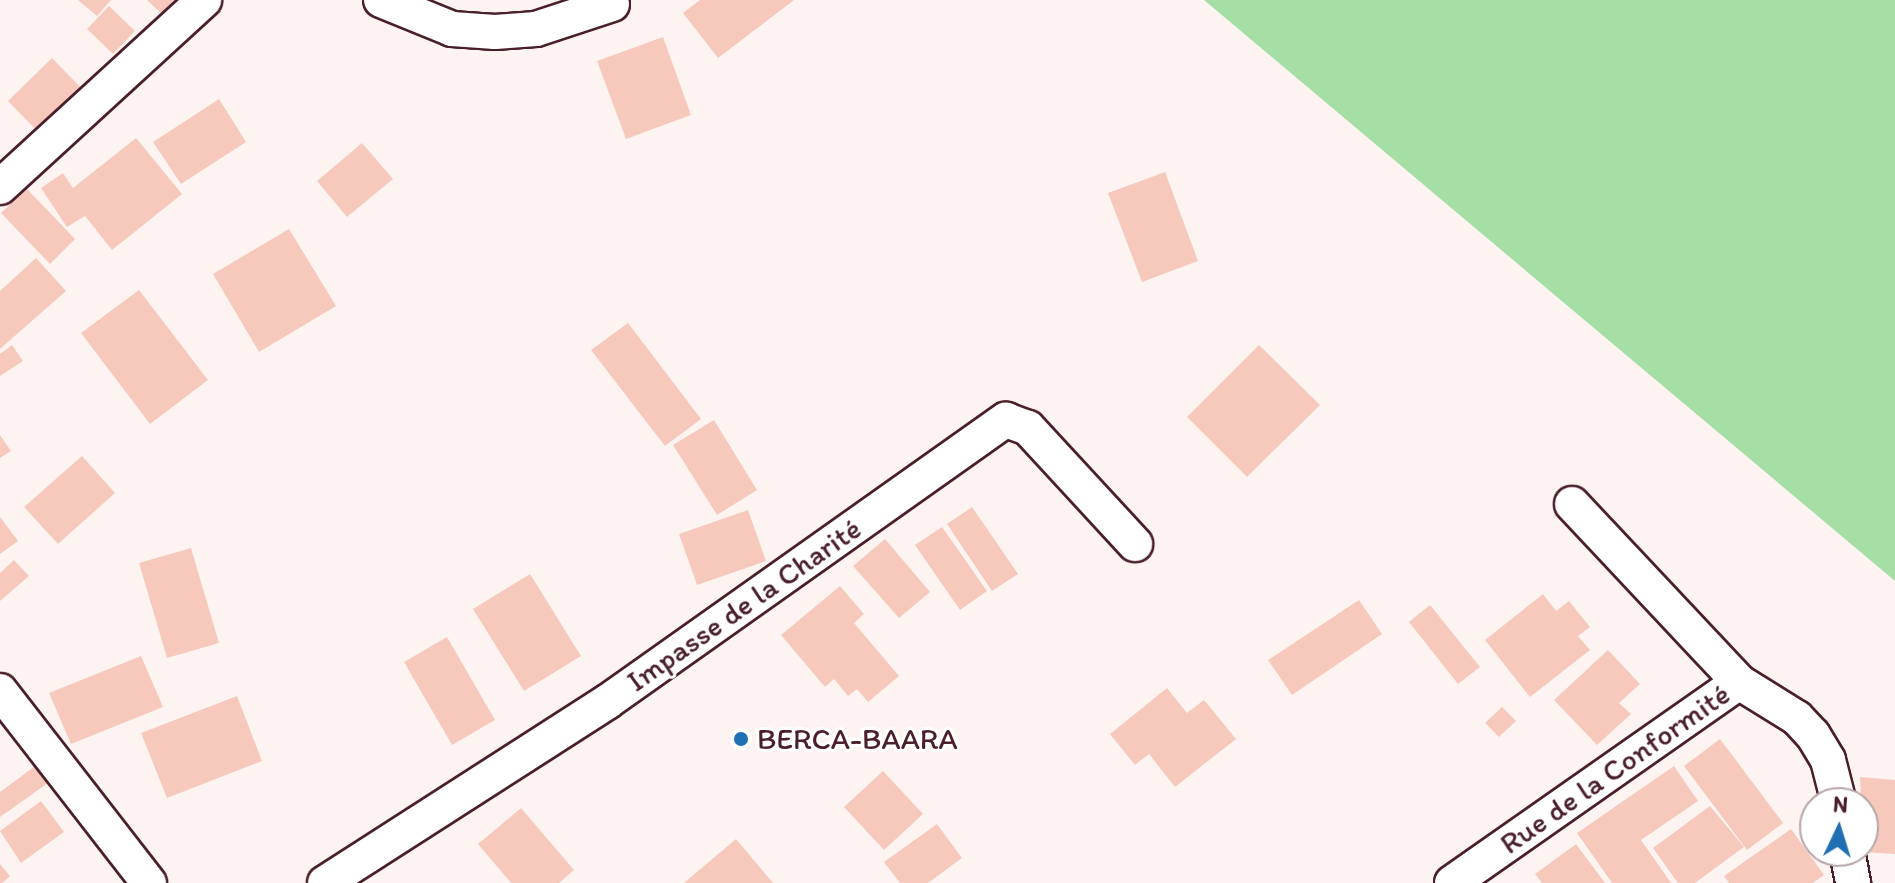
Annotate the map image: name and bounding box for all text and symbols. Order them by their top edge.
street label: Impasse de la Charité [620,510,868,700]
street label: Rue de la Conformité [1493,676,1737,862]
place label: BERCA-BAARA [757,721,958,757]
marker: BERCA-BAARA [732,730,750,748]
north arrow [1799,787,1879,867]
text: N [1832,791,1849,819]

